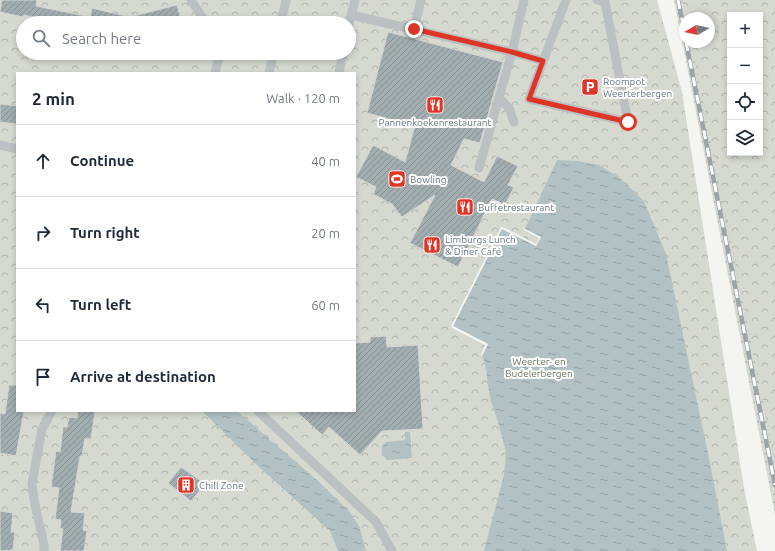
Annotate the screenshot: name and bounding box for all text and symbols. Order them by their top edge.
north arrow [679,12,715,48]
map controls [727,12,763,156]
button: + [727,12,763,48]
search box [16,16,356,60]
route end [405,20,423,38]
icon: search [30,27,52,49]
text: Search here [62,30,141,47]
button: − [727,48,763,84]
place label: Roompot Weerterbergen [603,76,672,99]
parking icon: Roompot Weerterbergen [580,77,600,97]
button: locate [727,84,763,120]
text: 2 min [32,89,75,108]
text: Walk · 120 m [266,91,340,105]
restaurant icon: Pannenkoekenrestaurant [425,95,445,115]
route start [619,113,637,131]
place label: Pannenkoekenrestaurant [379,117,492,128]
button: layers [727,120,763,156]
icon: ahead [32,150,54,172]
text: Continue [70,152,134,169]
text: 40 m [311,154,340,168]
sports icon: Bowling [387,169,407,189]
place label: Bowling [410,174,446,185]
restaurant icon: Buffetrestaurant [455,197,475,217]
place label: Buffetrestaurant [478,202,554,213]
icon: right [32,222,54,244]
text: Turn right [70,224,140,241]
text: 20 m [311,226,340,240]
place label: Limburgs Lunch & Diner Café [445,234,516,257]
restaurant icon: Limburgs Lunch & Diner Café [422,235,442,255]
icon: left [32,294,54,316]
text: Turn left [70,296,131,313]
text: 60 m [311,298,340,312]
park label: Weerter- en Budelerbergen [505,356,573,379]
icon: arrive [32,366,54,388]
text: Arrive at destination [70,368,216,385]
building icon: Chill Zone [176,475,196,495]
place label: Chill Zone [199,480,243,491]

